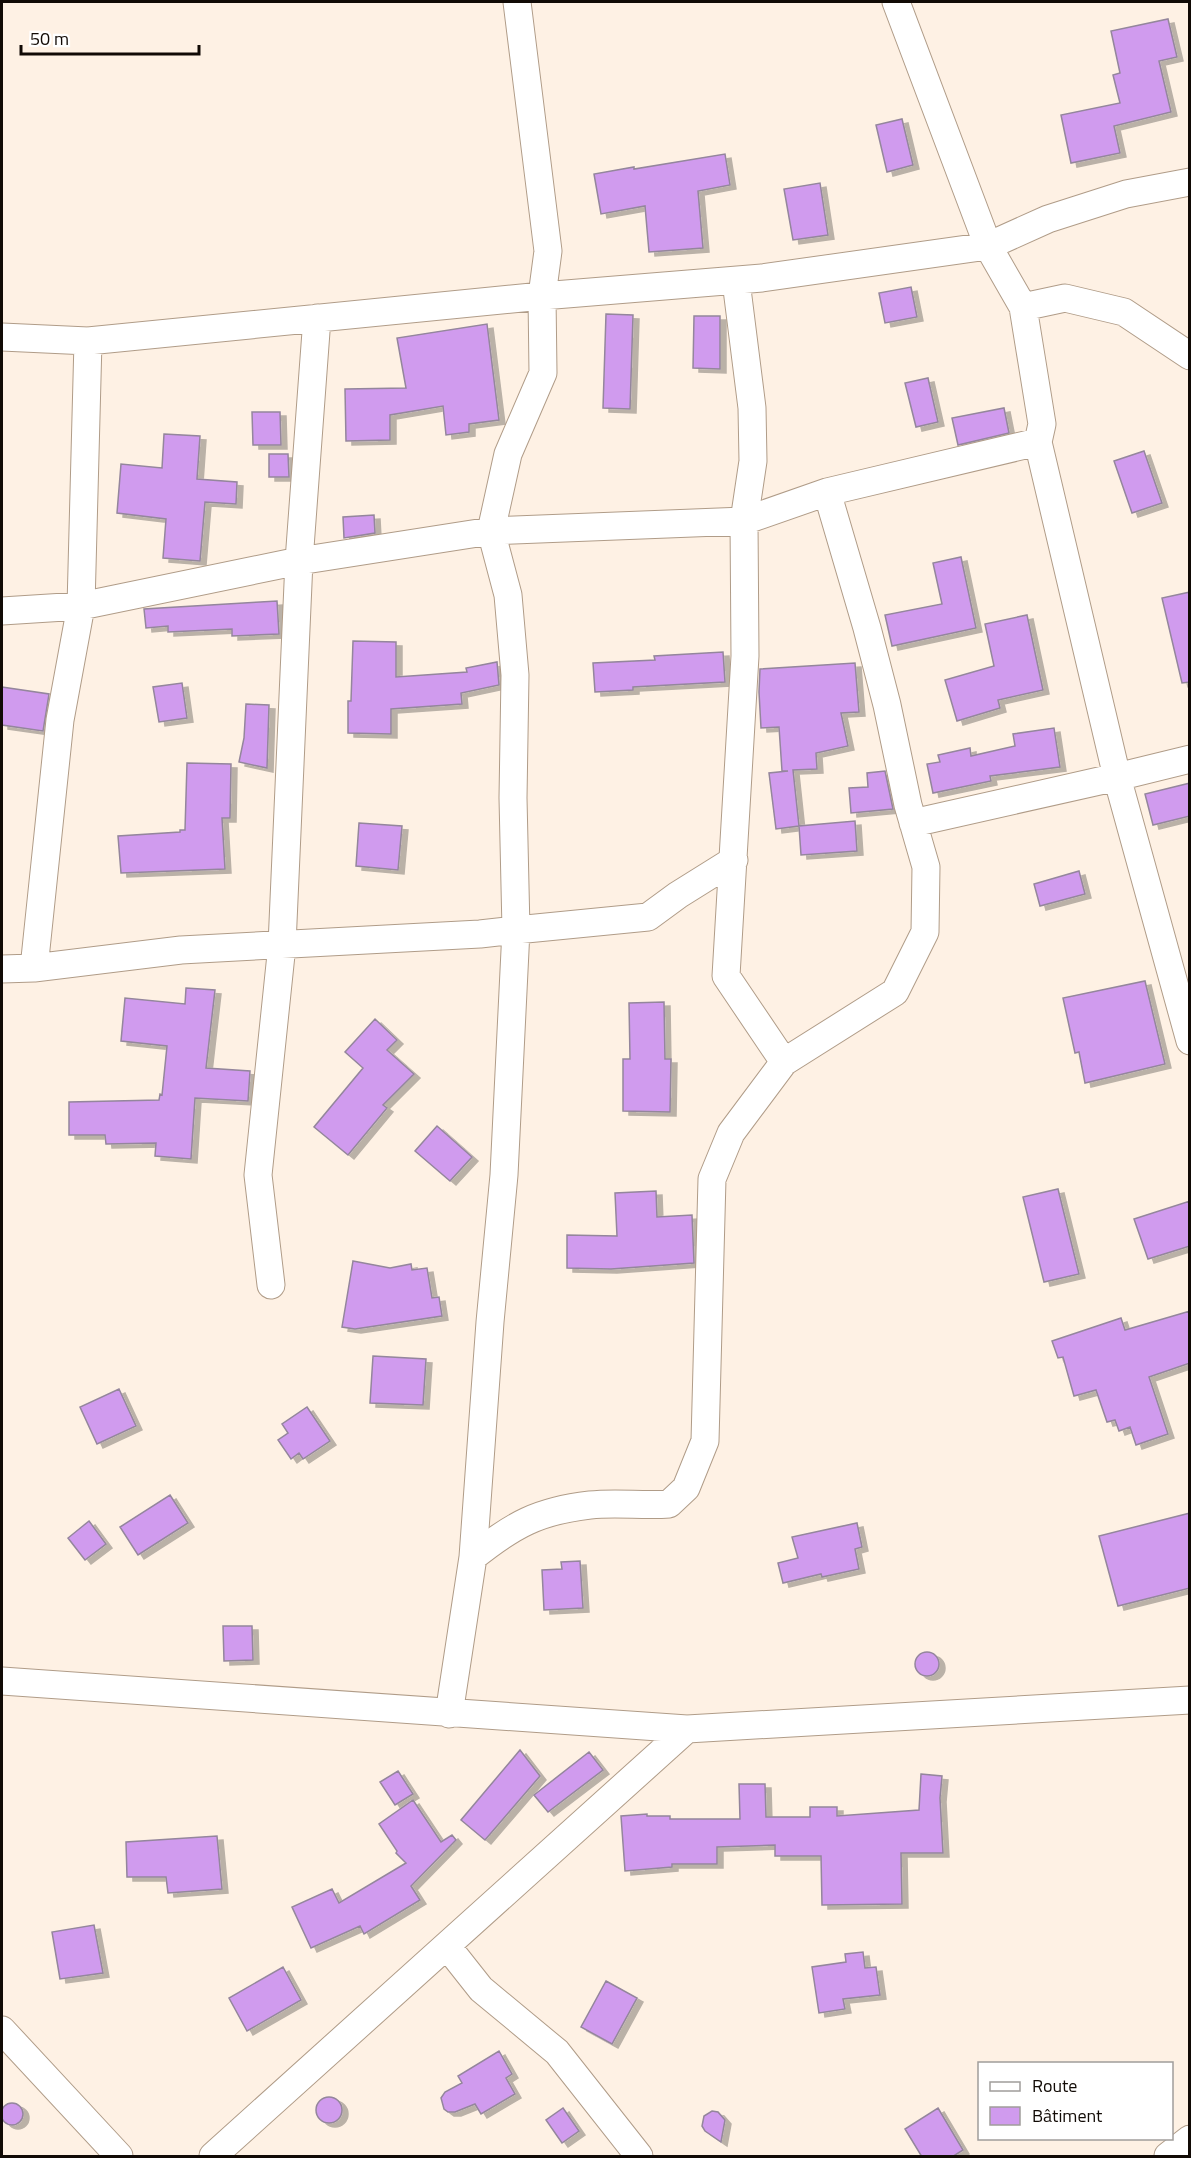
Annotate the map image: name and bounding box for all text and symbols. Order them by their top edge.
scale bar [21,18,200,56]
text: 50 m [30,25,69,52]
legend [978,2062,1173,2140]
text: Route [1032,2072,1077,2099]
text: Bâtiment [1032,2102,1103,2129]

